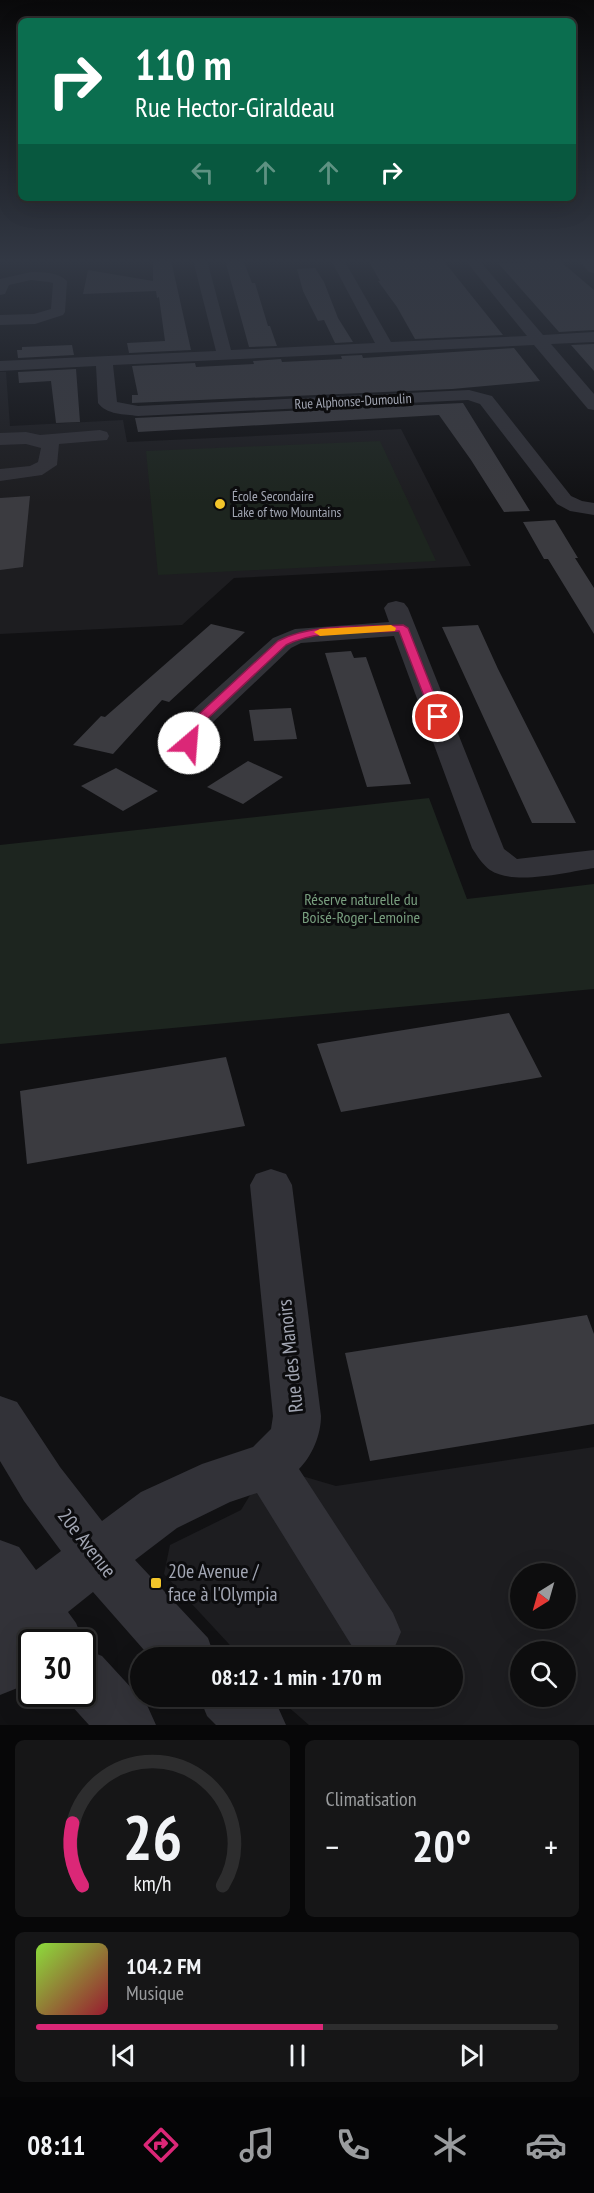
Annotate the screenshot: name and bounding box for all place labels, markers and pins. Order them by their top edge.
place label: École Secondaire Lake of two Mountains [232,487,342,521]
marker: École Secondaire Lake of two Mountains [213,497,227,511]
pin [412,691,463,742]
place label: 20e Avenue / face à l'Olympia [168,1558,278,1607]
marker: 20e Avenue / face à l'Olympia [149,1576,163,1590]

